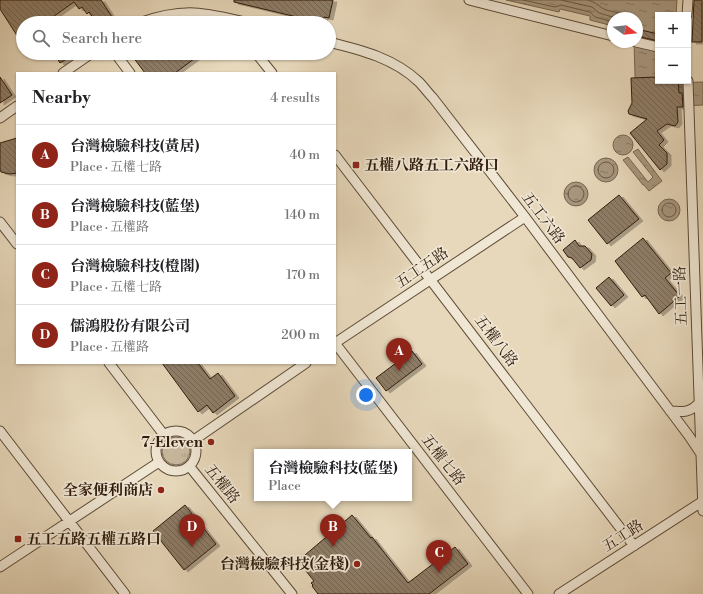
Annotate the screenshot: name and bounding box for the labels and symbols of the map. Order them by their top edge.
north arrow [607,12,643,48]
place label: 五權八路五工六路口 [364,156,499,175]
marker: 五權八路五工六路口 [351,160,361,170]
street label: 五工六路 [517,188,569,248]
street label: 五工五路 [392,243,452,293]
street label: 五工一路 [670,266,692,326]
street label: 五權八路 [470,311,522,371]
pin: A [386,338,412,371]
your location [356,385,376,405]
street label: 五權七路 [417,431,469,489]
place label: 7-Eleven [141,433,204,452]
marker: 7-Eleven [206,437,216,447]
street label: 五權路 [200,461,244,507]
place label: 全家便利商店 [63,481,153,500]
marker: 全家便利商店 [156,485,166,495]
pin: D [179,514,205,547]
pin: B [320,514,346,547]
street label: 五工路 [599,516,647,556]
place label: 五工五路五權五路口 [26,530,161,549]
marker: 五工五路五權五路口 [13,534,23,544]
pin: C [426,540,452,573]
place label: 台灣檢驗科技(金棧) [220,555,349,574]
marker: 台灣檢驗科技(金棧) [352,559,362,569]

